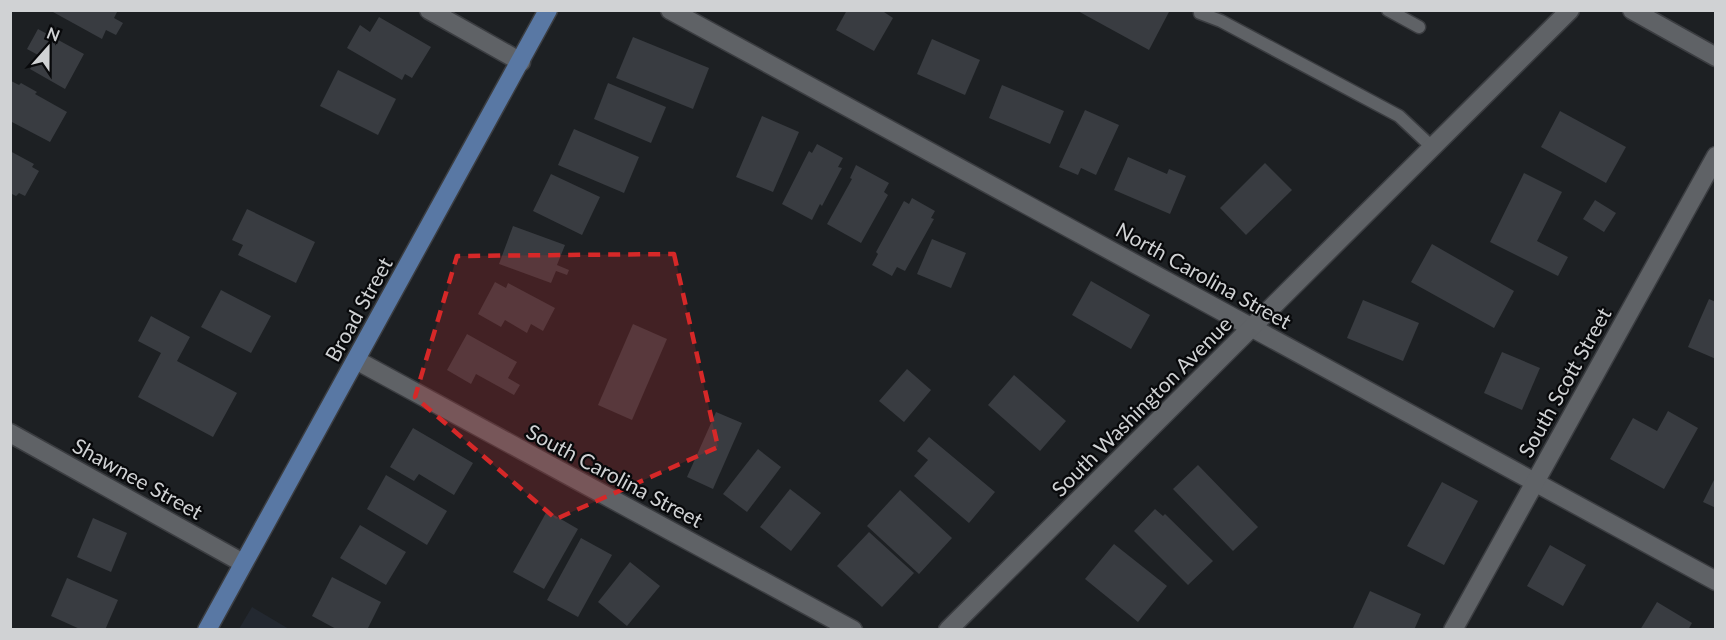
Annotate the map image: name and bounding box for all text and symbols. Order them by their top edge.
north arrow [18,18,78,78]
text: N [44,22,63,45]
street label: North Carolina Street [1112,216,1296,334]
street label: Broad Street [319,252,397,366]
street label: South Scott Street [1512,302,1616,461]
street label: South Washington Avenue [1046,311,1236,501]
street label: South Carolina Street [523,418,708,532]
street label: Shawnee Street [69,432,208,524]

